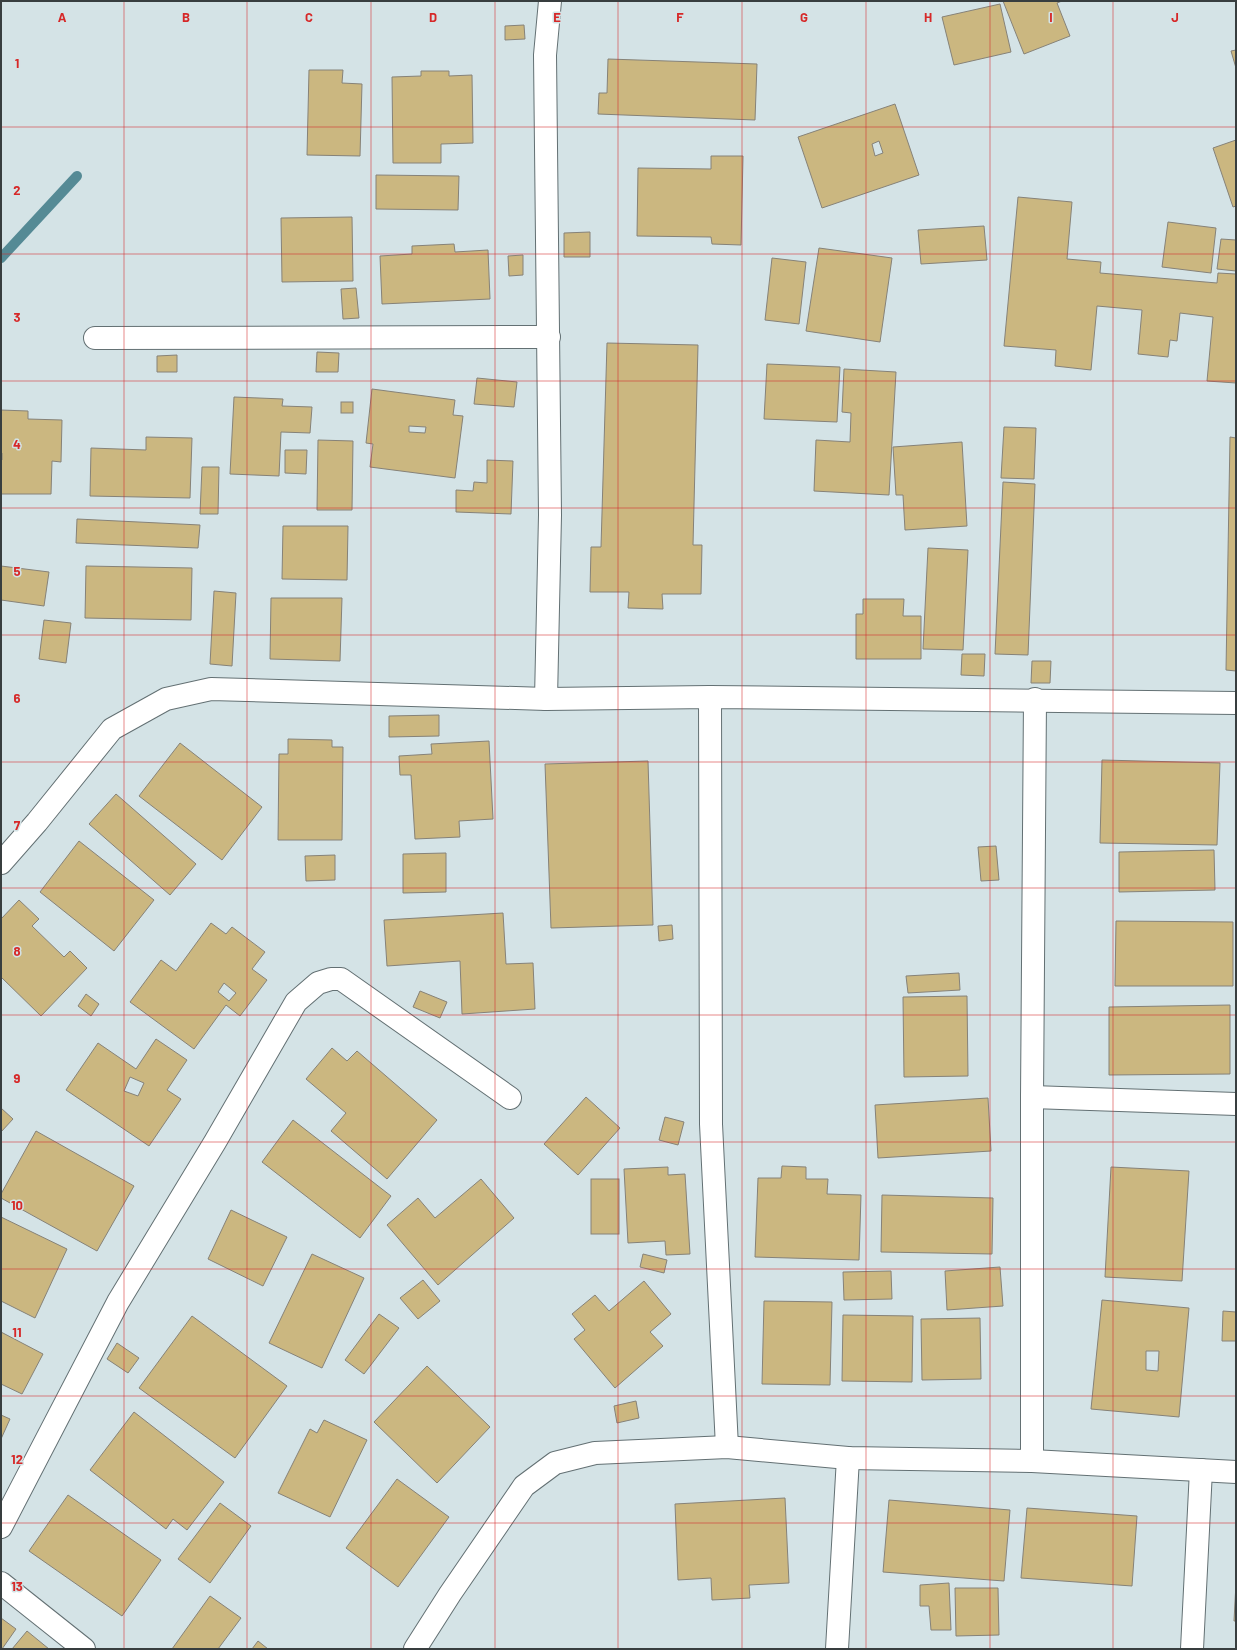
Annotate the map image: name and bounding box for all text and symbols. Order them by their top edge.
text: A [58,9,67,25]
text: B [182,9,190,25]
text: C [305,9,313,25]
text: D [429,9,437,25]
text: E [553,9,561,25]
text: F [676,9,684,25]
text: G [800,9,808,25]
text: H [924,9,932,25]
text: I [1049,9,1053,25]
text: J [1171,9,1179,25]
text: 1 [15,55,19,71]
text: 2 [13,182,21,198]
text: 3 [13,309,21,325]
text: 4 [13,436,21,452]
text: 5 [13,563,21,579]
text: 6 [14,690,21,706]
text: 7 [14,817,21,833]
text: 8 [13,943,21,959]
text: 9 [14,1070,21,1086]
text: 10 [11,1197,23,1213]
text: 11 [12,1324,22,1340]
text: 12 [11,1451,23,1467]
text: 13 [11,1578,23,1594]

